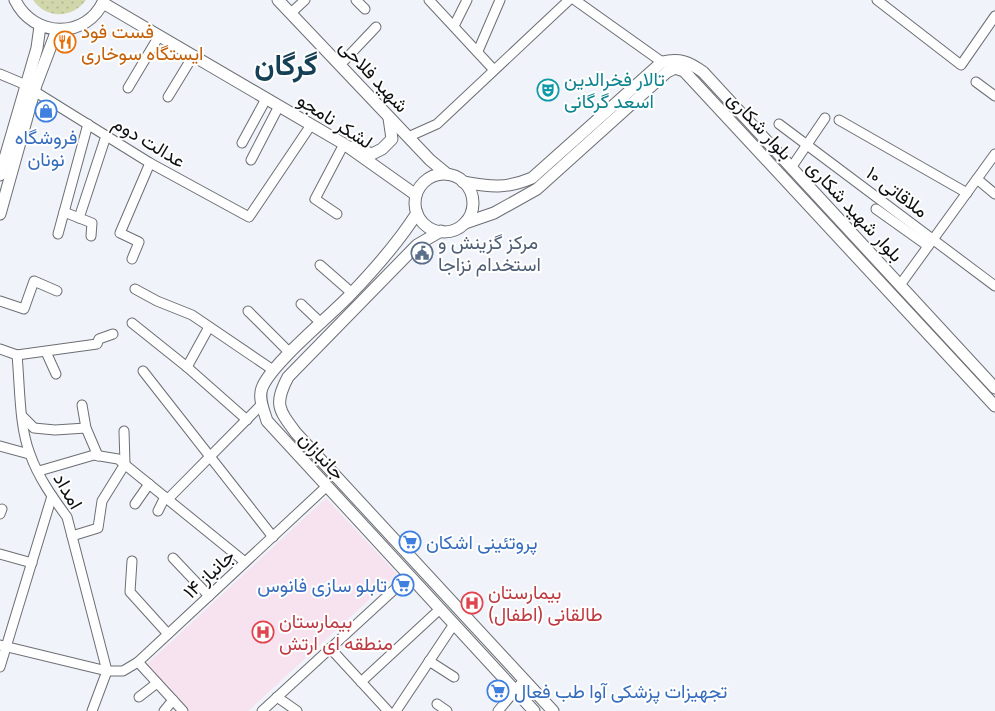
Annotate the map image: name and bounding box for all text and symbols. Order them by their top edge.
place label: فست فود ایستگاه سوخاری [81,20,204,65]
restaurant icon: فست فود ایستگاه سوخاری [53,30,77,54]
street label: شهید فلاحی [335,35,413,117]
district label: گرگان [254,47,318,83]
place label: تالار فخرالدین اسعد گرگانی [564,68,665,113]
theatre icon: تالار فخرالدین اسعد گرگانی [536,78,560,102]
street label: بلوار شکاری [723,87,797,165]
street label: لشکر نامجو [293,88,377,154]
shop icon: فروشگاه نونان [34,99,58,123]
street label: عدالت دوم [108,111,189,173]
place label: فروشگاه نونان [15,126,77,171]
street label: بلوار شهید شکاری [802,155,908,267]
street label: ۱۰ ملاقاتی [862,161,932,223]
place label: مرکز گزینش و استخدام نزاجا [438,231,541,277]
public building icon: مرکز گزینش و استخدام نزاجا [410,241,434,265]
street label: جانبازان [294,427,350,485]
street label: امداد [49,469,87,513]
supermarket icon: پروتئینی اشکان [398,530,422,554]
place label: پروتئینی اشکان [426,531,538,556]
street label: جانباز ۱۴ [179,545,239,603]
supermarket icon: تابلو سازی فانوس [391,573,415,597]
place label: تابلو سازی فانوس [257,574,387,597]
place label: بیمارستان طالقانی (اطفال) [488,581,603,626]
hospital icon: بیمارستان طالقانی (اطفال) [460,591,484,615]
place label: بیمارستان منطقه ای ارتش [279,610,393,655]
hospital icon: بیمارستان منطقه ای ارتش [251,620,275,644]
supermarket icon: تجهیزات پزشکی آوا طب فعال [486,679,510,703]
place label: تجهیزات پزشکی آوا طب فعال [514,680,728,705]

